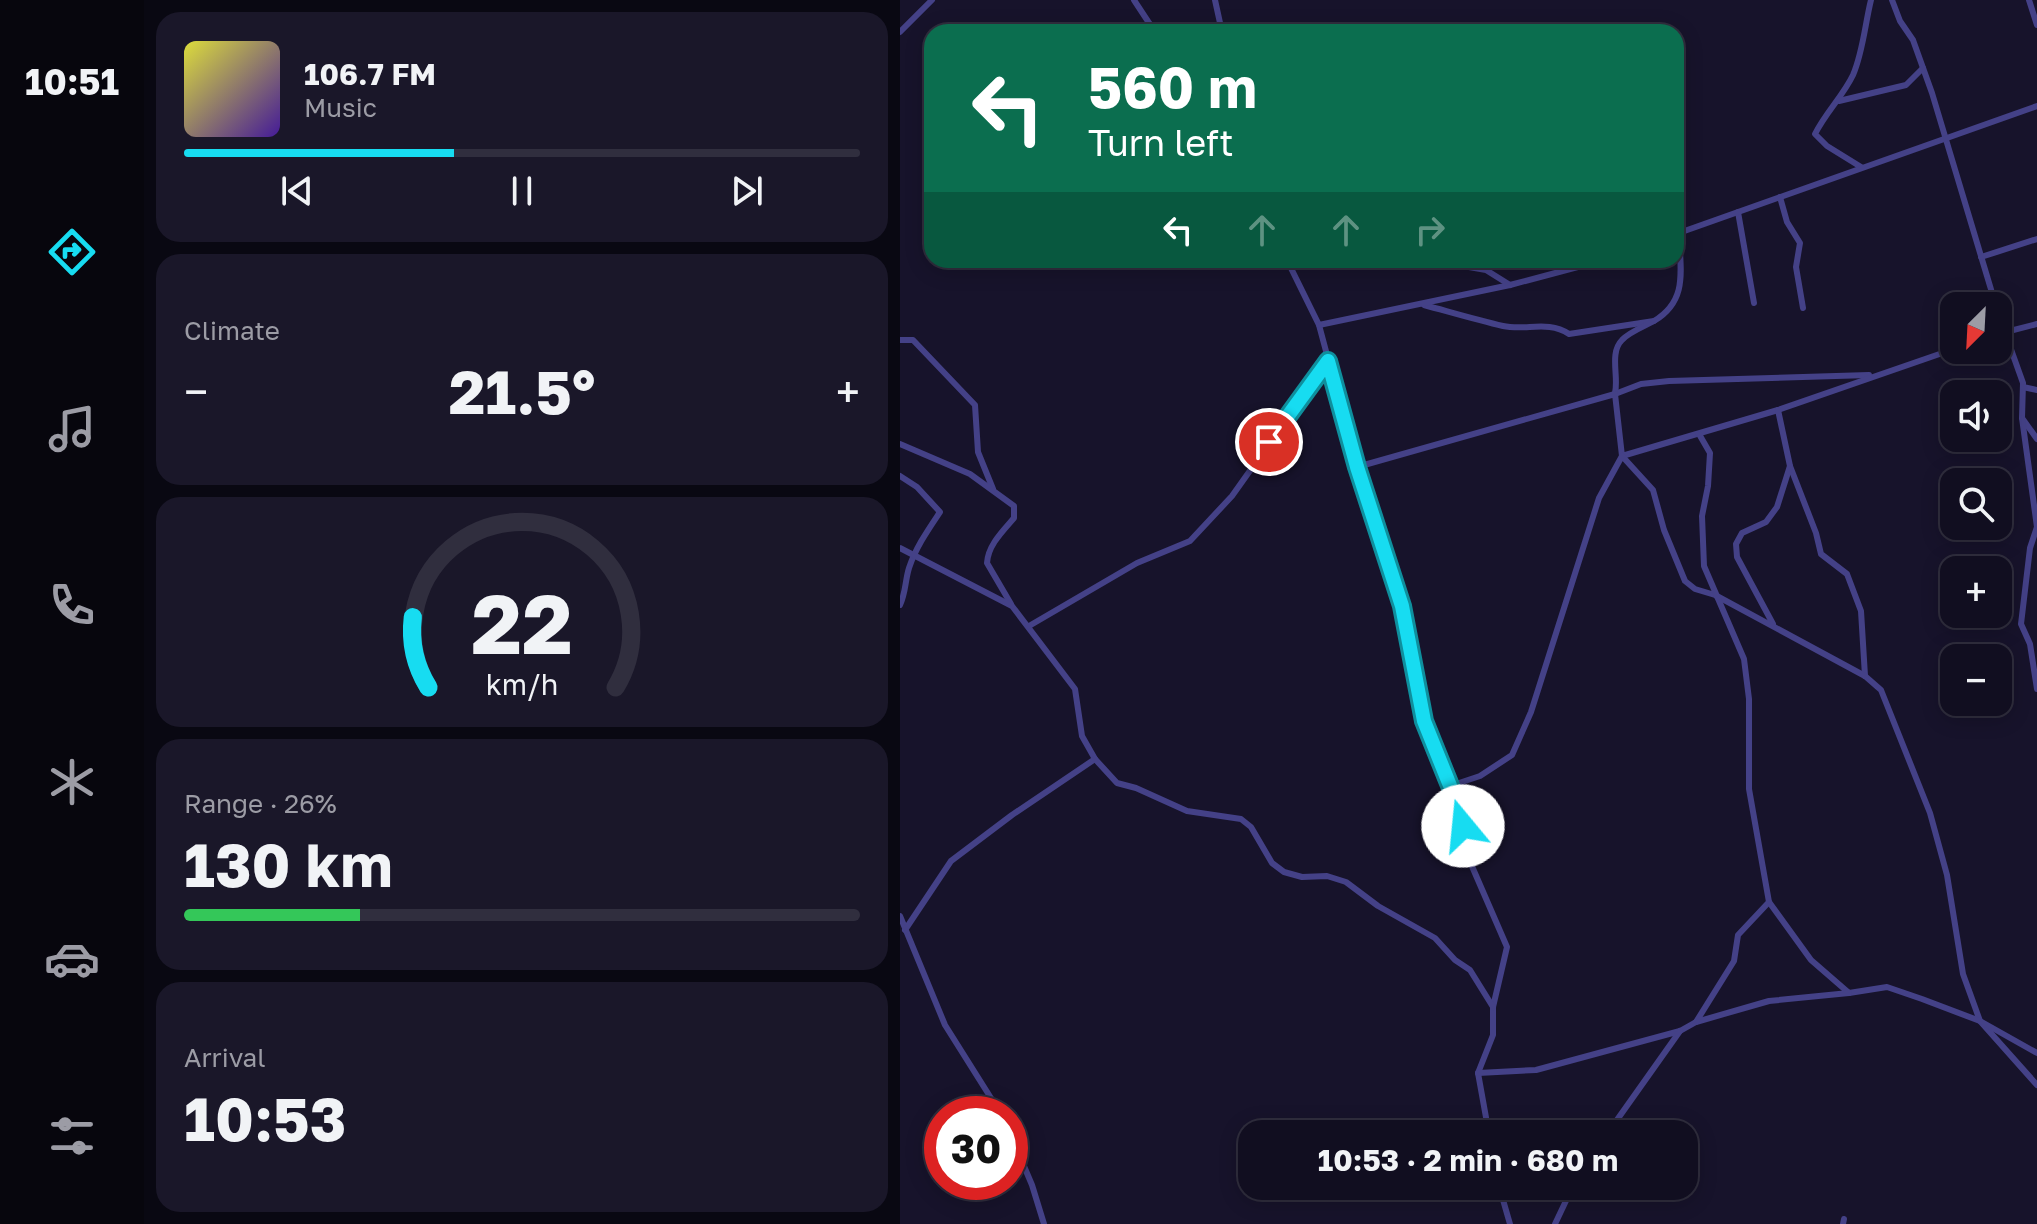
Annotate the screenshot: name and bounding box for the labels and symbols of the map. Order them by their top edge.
north arrow [1940,292,2012,364]
pin [1235,408,1303,476]
position arrow [1421,784,1505,868]
speed limit sign: 30 [924,1096,1028,1200]

